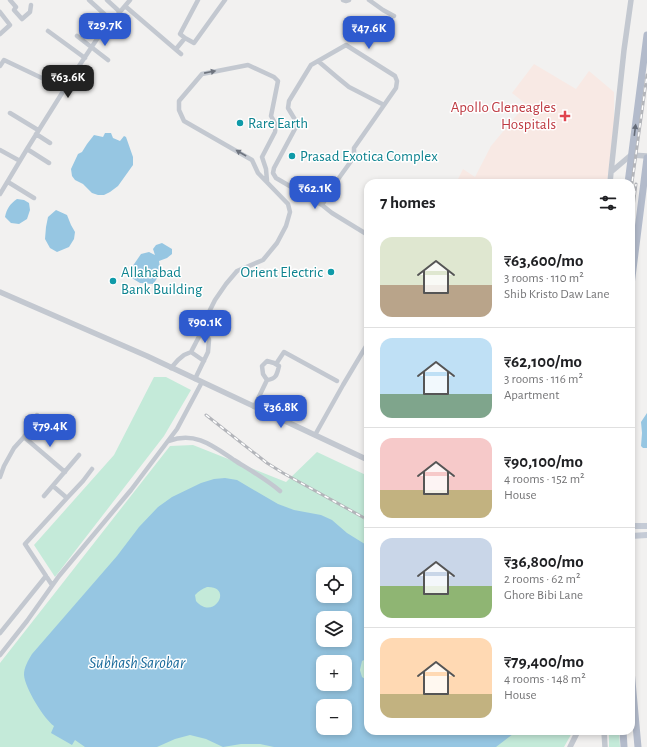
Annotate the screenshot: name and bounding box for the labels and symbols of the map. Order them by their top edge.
pin: ₹29.7K [72,13,138,47]
pin: ₹47.6K [336,16,402,50]
pin: ₹63.6K [35,65,101,99]
one-way arrow [203,69,216,75]
place label: Apollo Gleneagles Hospitals [451,100,556,132]
marker: Apollo Gleneagles Hospitals [559,110,571,122]
place label: Rare Earth [248,116,308,131]
marker: Rare Earth [235,118,245,128]
one-way arrow [631,124,638,136]
place label: Prasad Exotica Complex [300,149,438,164]
one-way arrow [235,150,247,157]
marker: Prasad Exotica Complex [287,151,297,161]
pin: ₹62.1K [282,176,348,210]
place label: Allahabad Bank Building [121,265,203,297]
place label: Orient Electric [240,265,323,280]
marker: Orient Electric [326,267,336,277]
marker: Allahabad Bank Building [108,276,118,286]
pin: ₹90.1K [172,310,238,344]
pin: ₹36.8K [248,395,314,429]
pin: ₹79.4K [17,414,83,448]
water label: Subhash Sarobar [89,655,186,671]

